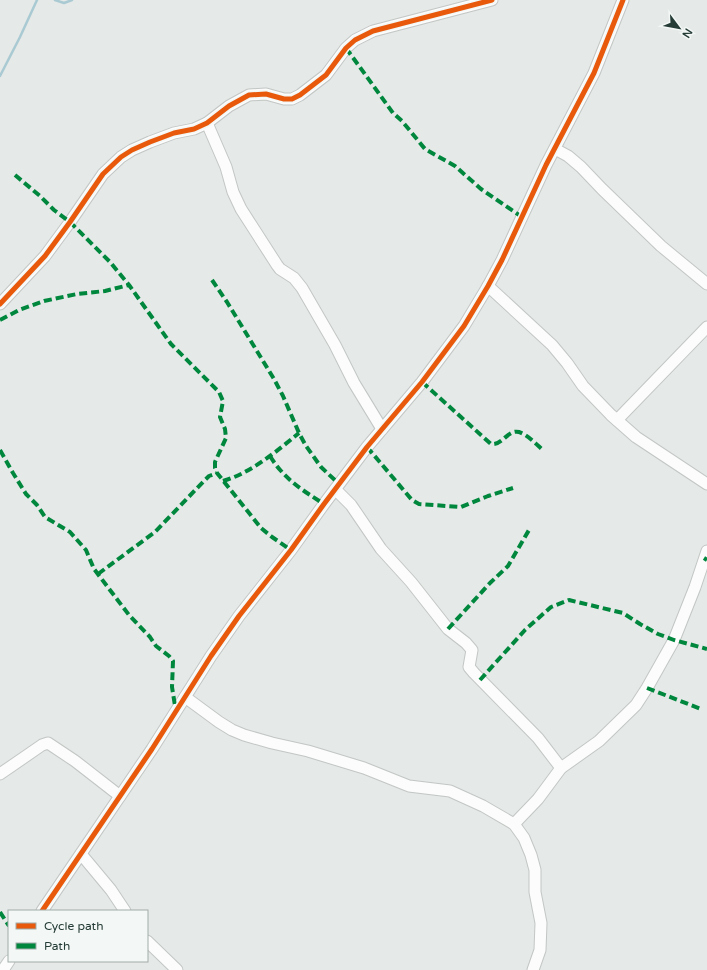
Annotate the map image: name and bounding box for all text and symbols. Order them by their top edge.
north arrow [659,8,699,48]
text: N [679,26,695,40]
legend [8,910,148,962]
text: Cycle path [44,919,103,933]
text: Path [44,939,70,953]

